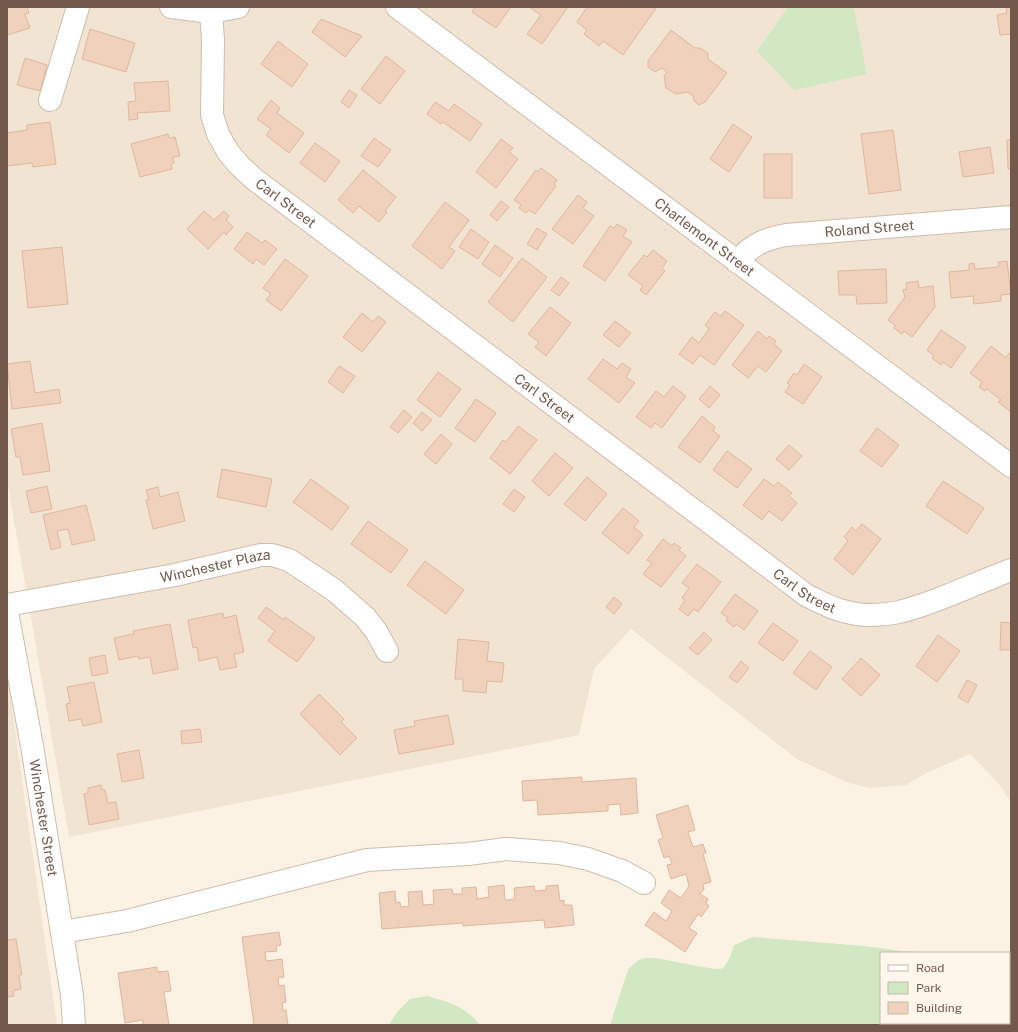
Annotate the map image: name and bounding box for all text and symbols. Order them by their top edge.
street label: Carl Street [253,175,319,231]
street label: Charlemont Street [652,194,758,279]
street label: Roland Street [824,217,915,240]
street label: Carl Street [511,370,578,426]
street label: Winchester Plaza [159,547,271,586]
street label: Carl Street [770,565,838,616]
street label: Winchester Street [26,758,61,878]
legend [880,952,1010,1024]
text: Road [916,961,944,975]
text: Park [916,981,942,995]
text: Building [916,1001,962,1015]

